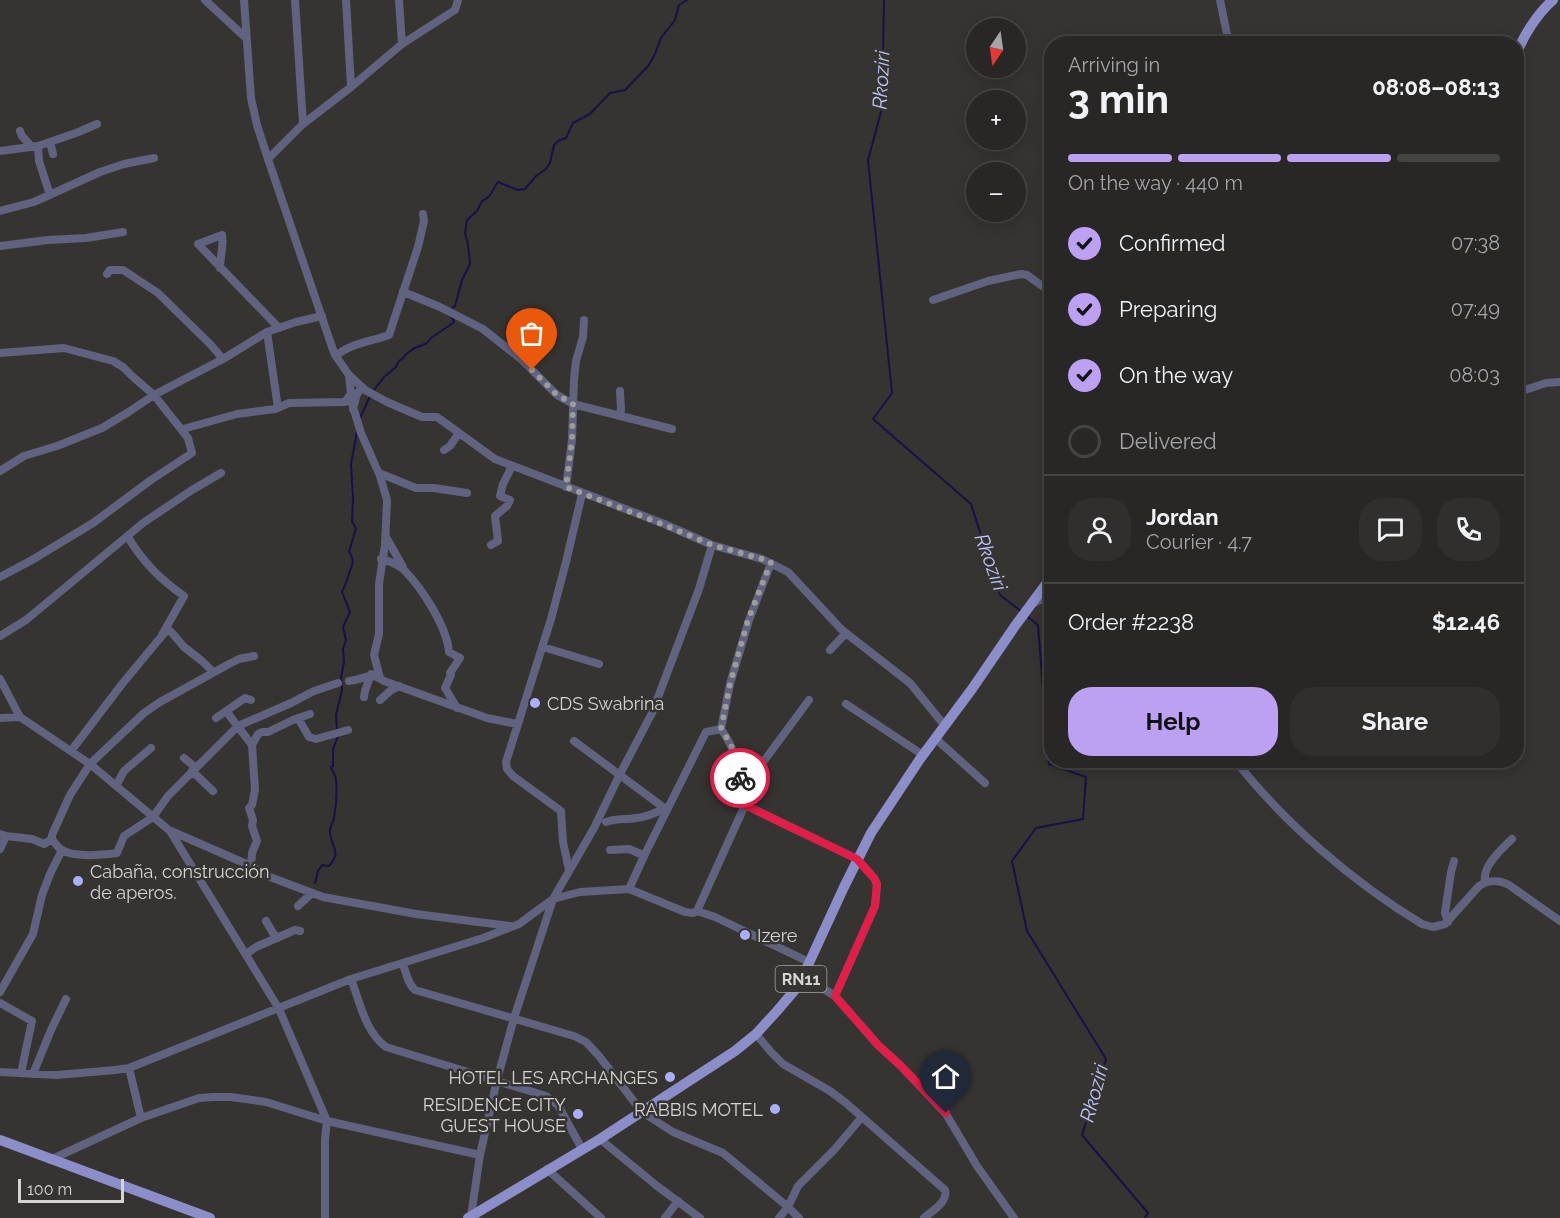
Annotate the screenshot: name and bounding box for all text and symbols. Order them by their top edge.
north arrow [966,18,1026,78]
map controls [966,18,1026,222]
water label: Rkoziri [867,49,895,110]
text: Arriving in [1068,53,1160,77]
text: 08:08–08:13 [1372,74,1500,100]
text: 3 min [1068,76,1169,122]
button: + [966,90,1026,150]
button: − [966,162,1026,222]
text: On the way · 440 m [1068,171,1243,195]
icon: check [1068,227,1101,260]
text: Confirmed [1119,230,1226,256]
text: 07:38 [1451,231,1500,255]
icon: check [1068,293,1101,326]
text: Preparing [1119,296,1217,322]
text: 07:49 [1451,297,1500,321]
pin [506,308,557,370]
icon: bag [515,317,548,350]
icon: check [1068,359,1101,392]
text: On the way [1119,362,1233,388]
text: 08:03 [1449,363,1500,387]
text: Delivered [1119,428,1217,454]
button: person [1068,498,1131,561]
button: chat [1359,498,1422,561]
button: phone [1437,498,1500,561]
text: Jordan [1146,504,1218,530]
water label: Rkoziri [970,530,1013,595]
text: Courier · 4.7 [1146,530,1252,554]
text: Order #2238 [1068,609,1194,635]
text: $12.46 [1432,609,1500,635]
button: Help [1068,687,1278,756]
button: Share [1290,687,1500,756]
place label: CDS Swabrina [547,693,664,714]
marker: CDS Swabrina [528,696,542,710]
courier [710,748,770,808]
icon: bike [724,762,757,795]
place label: Cabaña, construcción de aperos. [90,861,270,903]
marker: Cabaña, construcción de aperos. [71,874,85,888]
place label: Izere [757,925,798,946]
marker: Izere [738,928,752,942]
road number: RN11 [776,966,826,992]
pin [920,1051,971,1113]
icon: home [929,1060,962,1093]
water label: Rkoziri [1075,1061,1113,1125]
place label: HOTEL LES ARCHANGES [449,1067,658,1088]
marker: HOTEL LES ARCHANGES [663,1070,677,1084]
place label: RESIDENCE CITY GUEST HOUSE [423,1094,566,1136]
place label: RABBIS MOTEL [634,1099,764,1120]
marker: RABBIS MOTEL [768,1102,782,1116]
marker: RESIDENCE CITY GUEST HOUSE [571,1107,585,1121]
scale bar [18,1176,124,1204]
text: 100 m [27,1180,72,1199]

